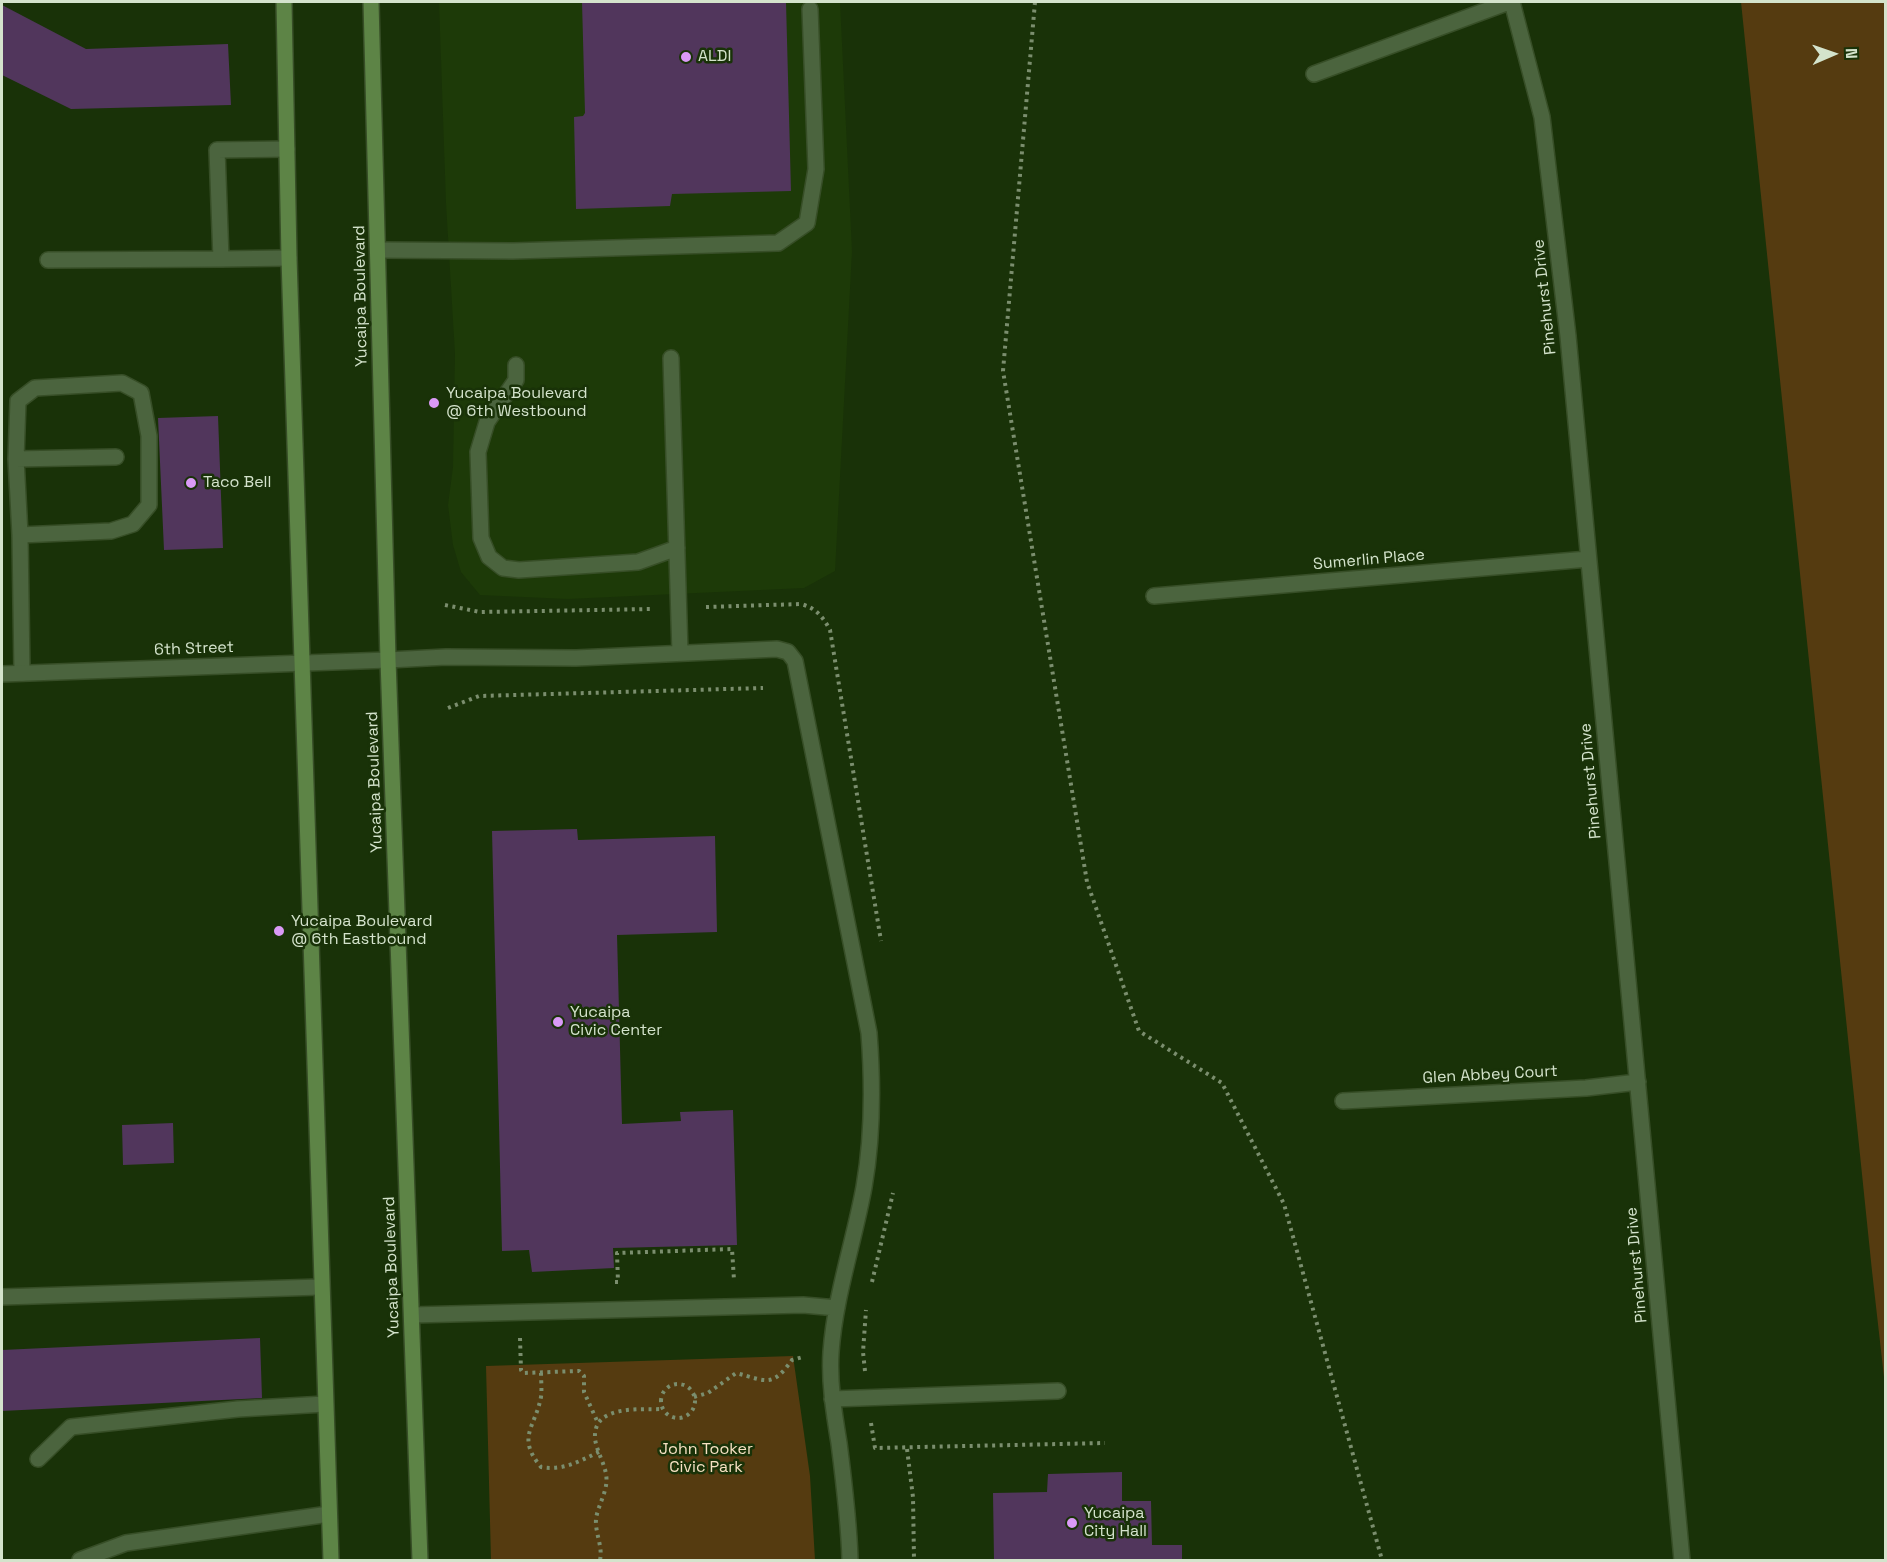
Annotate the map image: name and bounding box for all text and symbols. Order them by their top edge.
north arrow [1803,24,1863,84]
place label: ALDI [698,47,731,67]
text: N [1841,48,1862,59]
marker: ALDI [679,50,693,64]
street label: Yucaipa Boulevard [350,225,372,367]
street label: Pinehurst Drive [1529,238,1561,356]
place label: Yucaipa Boulevard @ 6th Westbound [446,384,588,422]
marker: Yucaipa Boulevard @ 6th Westbound [427,396,441,410]
place label: Taco Bell [203,473,271,493]
marker: Taco Bell [184,476,198,490]
street label: Sumerlin Place [1312,546,1426,574]
street label: 6th Street [154,638,234,660]
street label: Yucaipa Boulevard [363,711,387,853]
street label: Pinehurst Drive [1576,722,1606,840]
place label: Yucaipa Boulevard @ 6th Eastbound [291,912,433,950]
marker: Yucaipa Boulevard @ 6th Eastbound [272,924,286,938]
place label: Yucaipa Civic Center [570,1003,662,1041]
marker: Yucaipa Civic Center [551,1015,565,1029]
street label: Glen Abbey Court [1422,1062,1558,1088]
street label: Yucaipa Boulevard [380,1196,404,1338]
street label: Pinehurst Drive [1622,1206,1652,1324]
park label: John Tooker Civic Park [659,1440,753,1478]
place label: Yucaipa City Hall [1084,1504,1147,1542]
marker: Yucaipa City Hall [1065,1516,1079,1530]

